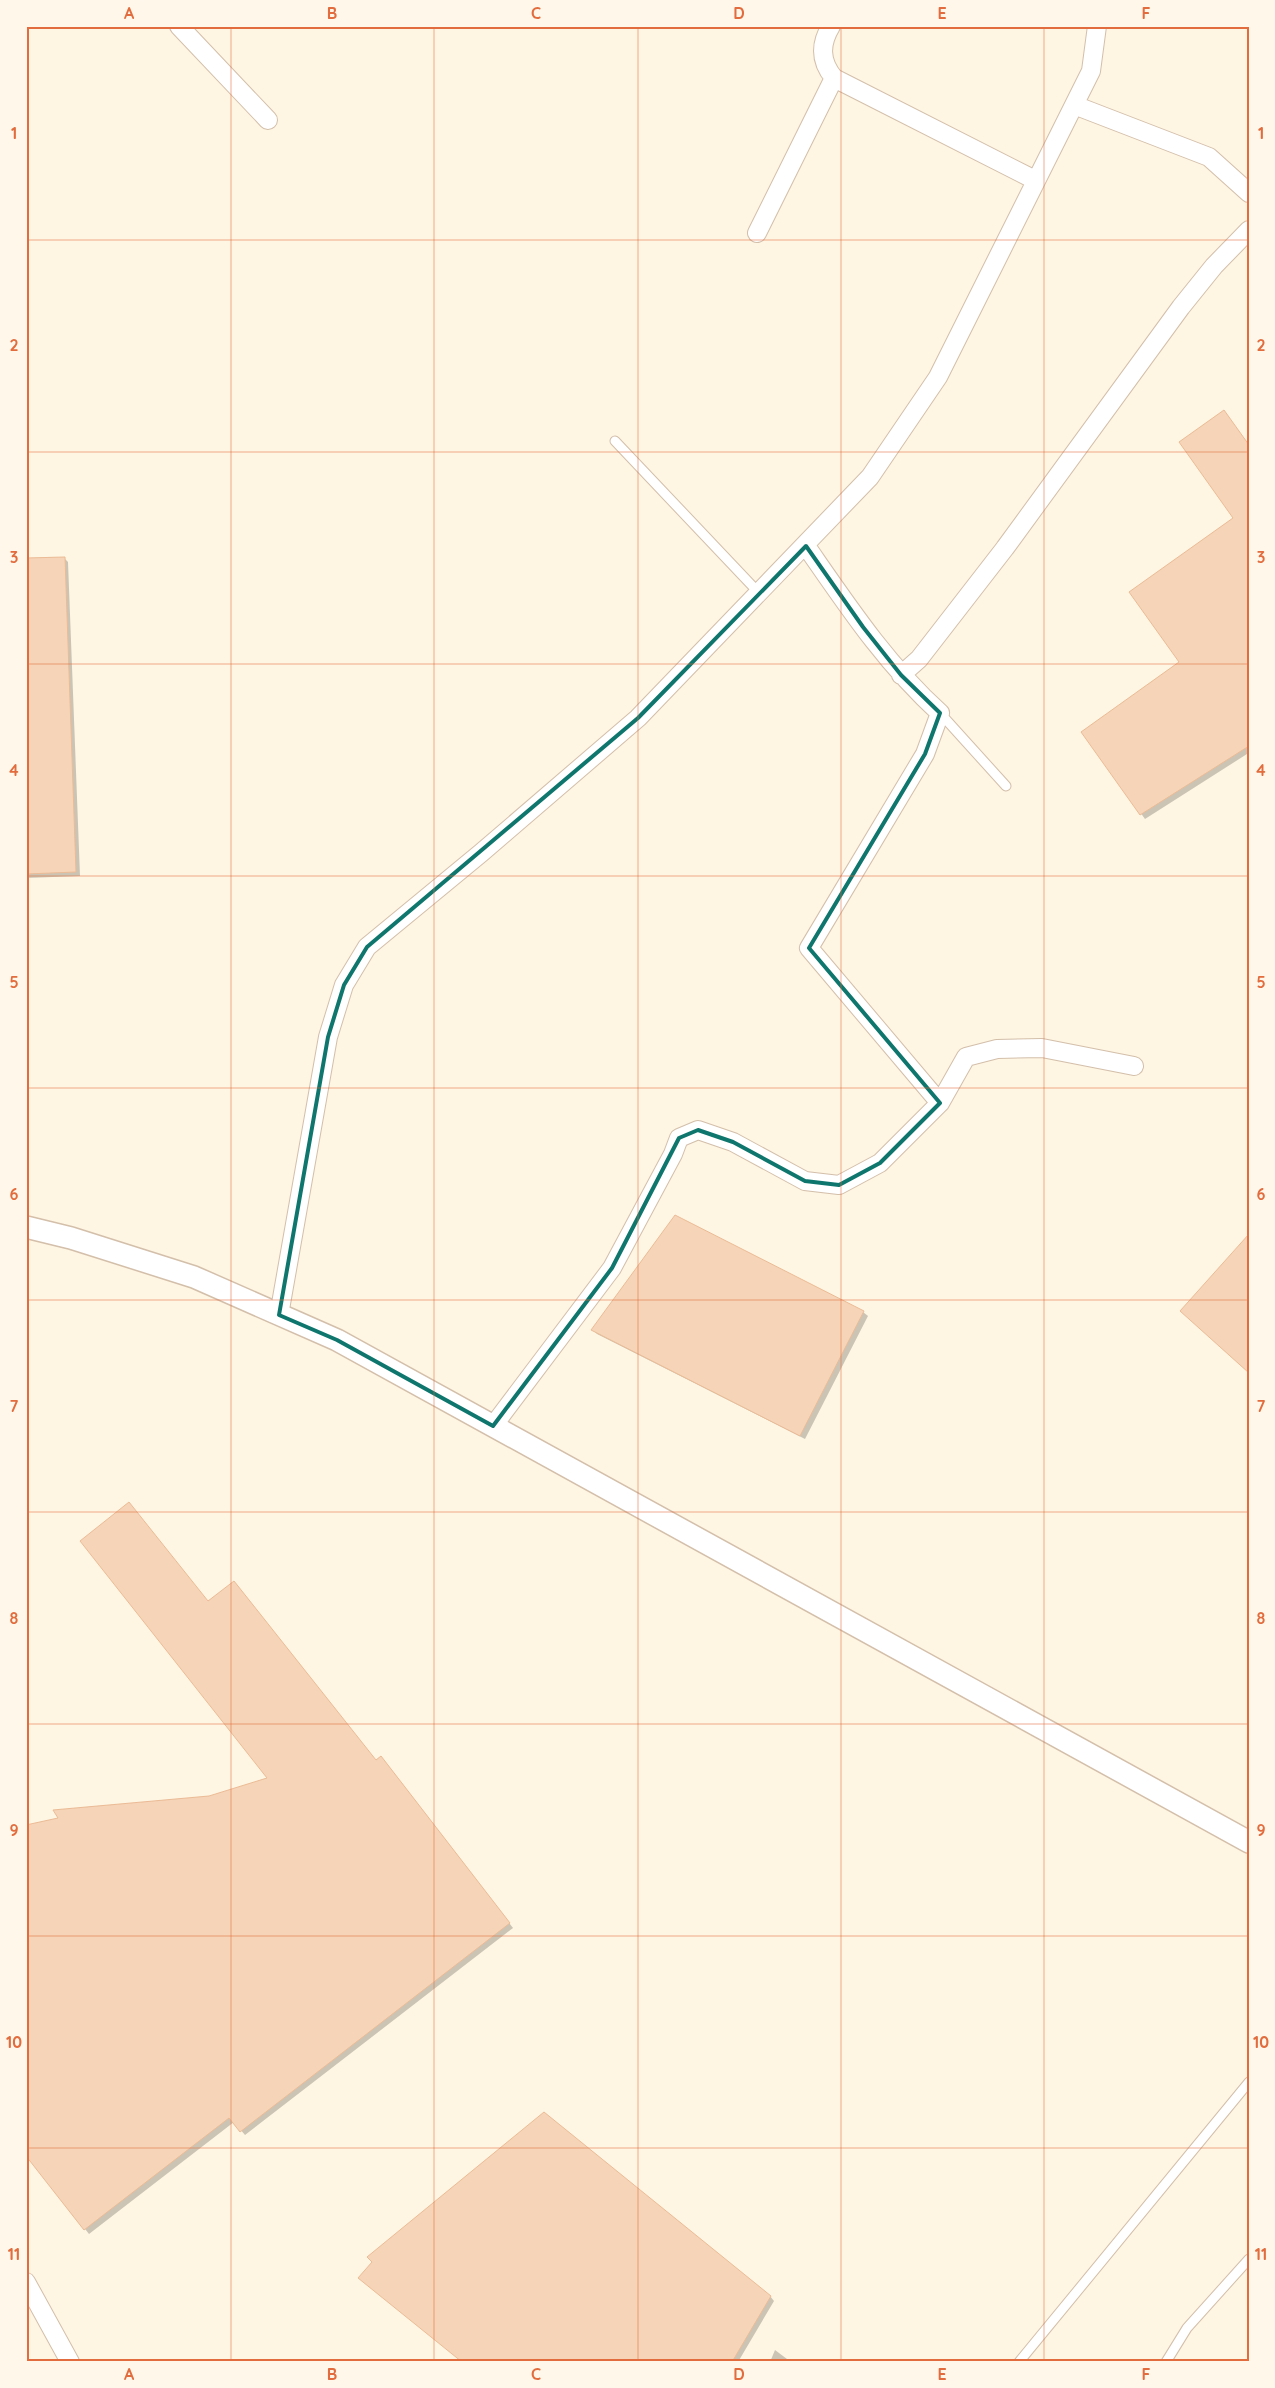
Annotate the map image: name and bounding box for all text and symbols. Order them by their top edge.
text: A [124,3,135,23]
text: B [327,3,337,23]
text: C [531,3,541,23]
text: D [733,3,745,23]
text: E [937,3,947,23]
text: F [1142,3,1151,23]
text: 1 [11,123,17,143]
text: 1 [1258,123,1264,143]
text: 2 [9,335,19,355]
text: 2 [1256,335,1266,355]
text: 3 [10,547,18,567]
text: 3 [1257,547,1265,567]
text: 4 [9,760,19,780]
text: 4 [1256,760,1266,780]
text: 5 [9,972,19,992]
text: 5 [1256,972,1266,992]
text: 6 [10,1184,19,1204]
text: 6 [1257,1184,1266,1204]
text: 7 [10,1396,19,1416]
text: 7 [1257,1396,1266,1416]
text: 8 [10,1608,19,1628]
text: 8 [1257,1608,1266,1628]
text: 9 [9,1820,19,1840]
text: 9 [1256,1820,1266,1840]
text: 10 [6,2032,22,2052]
text: 10 [1253,2032,1269,2052]
text: 11 [8,2244,20,2264]
text: 11 [1255,2244,1267,2264]
text: A [124,2364,135,2384]
text: B [327,2364,337,2384]
text: C [531,2364,541,2384]
text: D [733,2364,745,2384]
text: E [937,2364,947,2384]
text: F [1142,2364,1151,2384]

